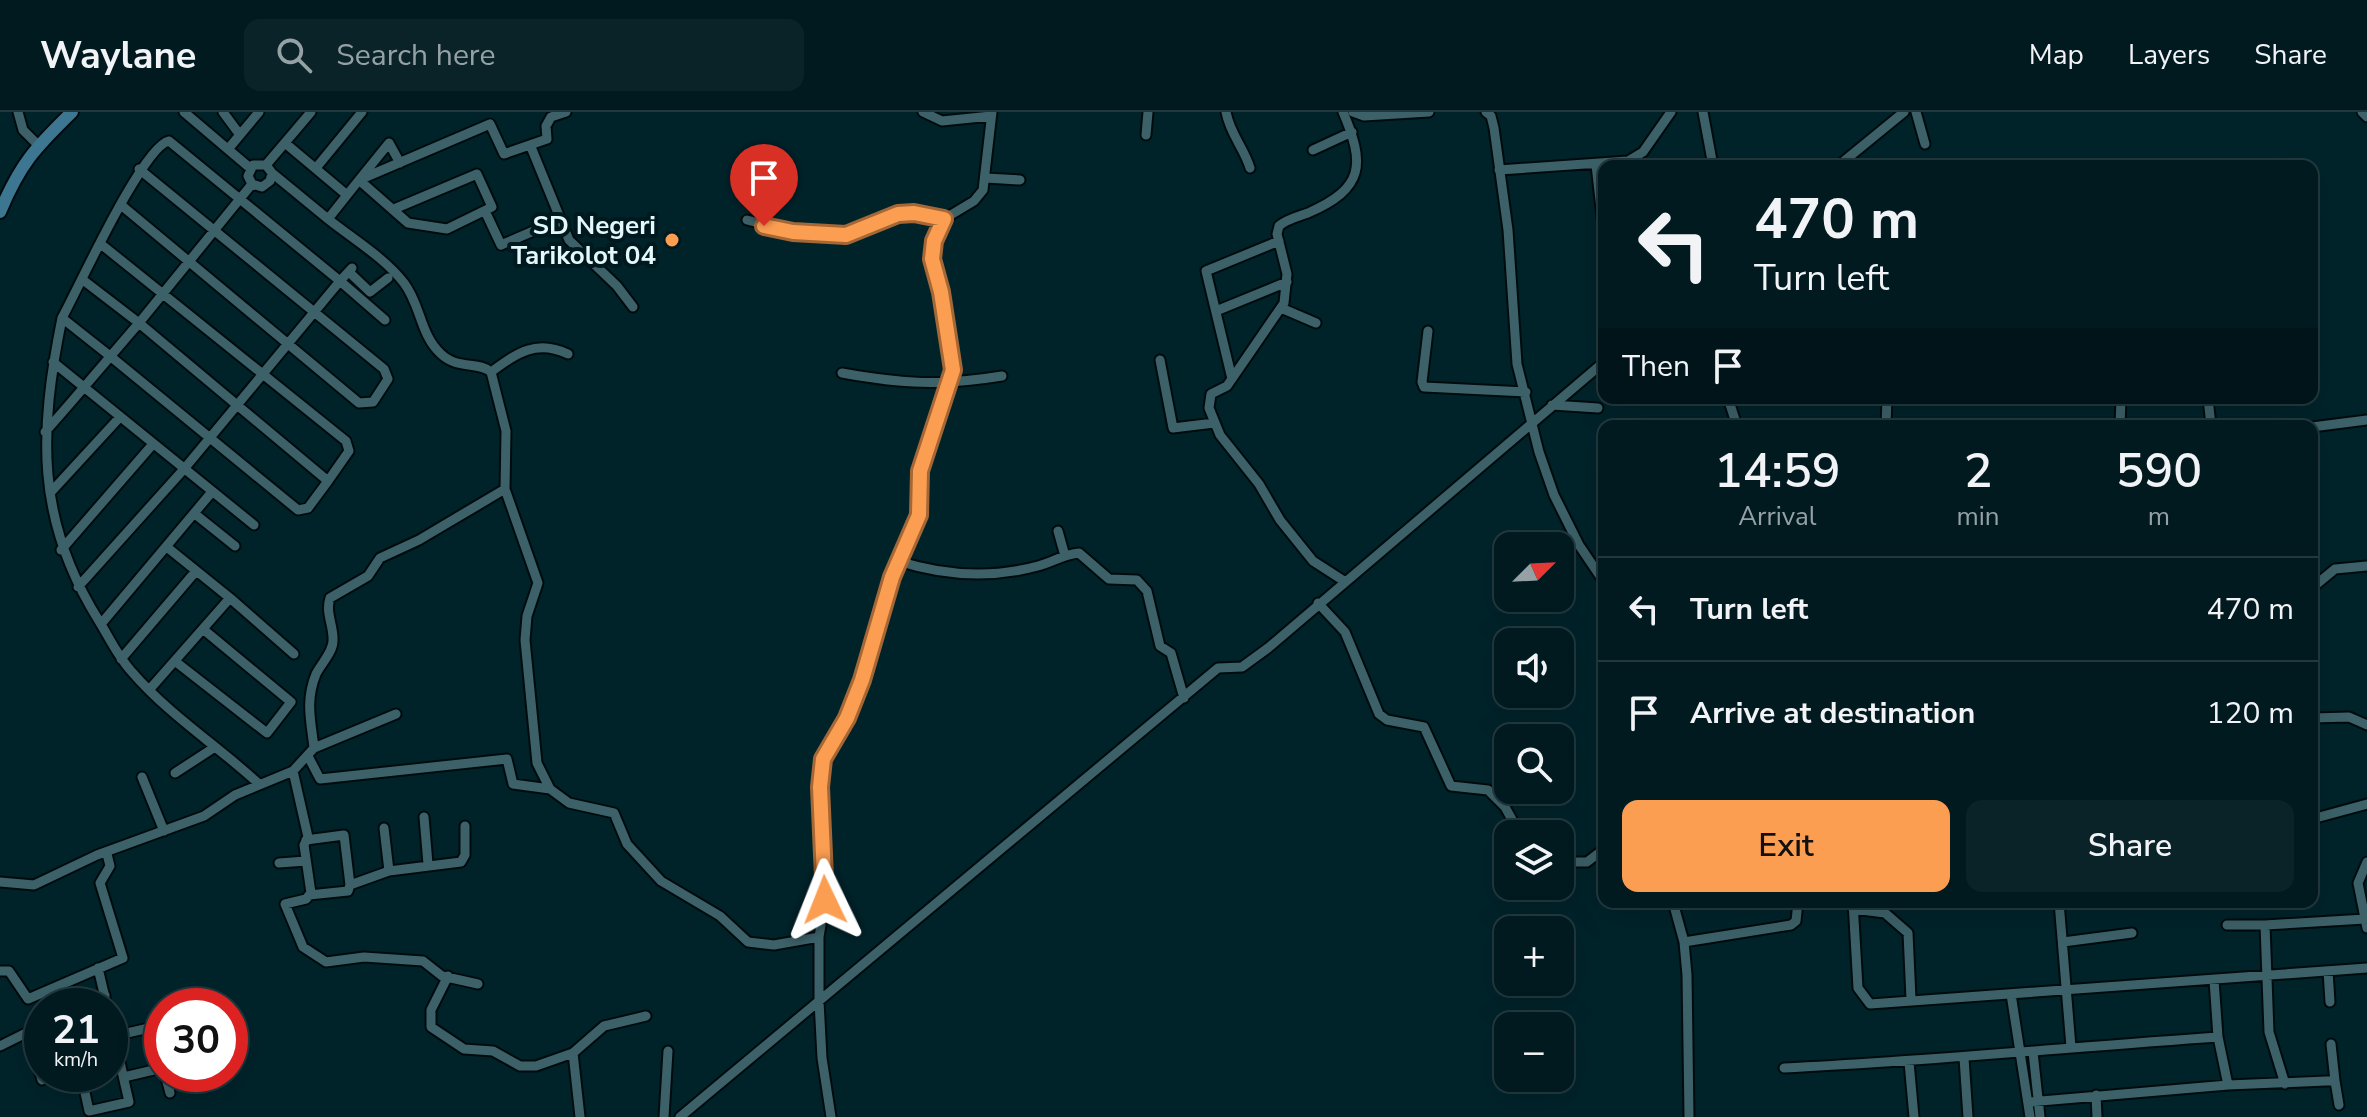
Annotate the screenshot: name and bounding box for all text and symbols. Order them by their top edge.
search box [244,19,804,91]
text: Waylane [40,30,196,81]
icon: search [272,33,316,77]
text: Search here [336,35,495,76]
text: Map [2029,36,2084,74]
text: Layers [2128,36,2210,74]
text: Share [2254,36,2327,74]
pin [730,144,798,226]
icon: arrive [742,156,786,200]
text: 470 m [1754,181,1919,258]
icon: left [1622,192,1726,296]
place label: SD Negeri Tarikolot 04 [511,208,656,273]
marker: SD Negeri Tarikolot 04 [663,231,681,249]
text: Turn left [1754,254,1889,303]
icon: arrive [1706,344,1750,388]
text: Then [1622,346,1690,387]
text: 14:59 [1714,438,1841,504]
text: 2 [1964,438,1992,504]
text: 590 [2116,438,2202,504]
text: Arrival [1738,499,1816,534]
text: min [1957,499,2000,534]
text: m [2148,499,2170,534]
north arrow [1494,532,1574,612]
map controls [1494,532,1574,1092]
icon: left [1622,587,1666,631]
text: Turn left [1690,589,1808,630]
text: 470 m [2207,589,2294,630]
button: sound [1494,628,1574,708]
icon: arrive [1622,691,1666,735]
text: Arrive at destination [1690,693,1975,734]
text: 120 m [2207,693,2294,734]
button: search [1494,724,1574,804]
button: Exit [1622,800,1950,892]
button: Share [1966,800,2294,892]
button: layers [1494,820,1574,900]
position arrow [783,858,867,942]
button: + [1494,916,1574,996]
speed limit sign: 30 [144,988,248,1092]
text: 21 [52,1003,100,1057]
button: − [1494,1012,1574,1092]
text: km/h [54,1046,98,1073]

